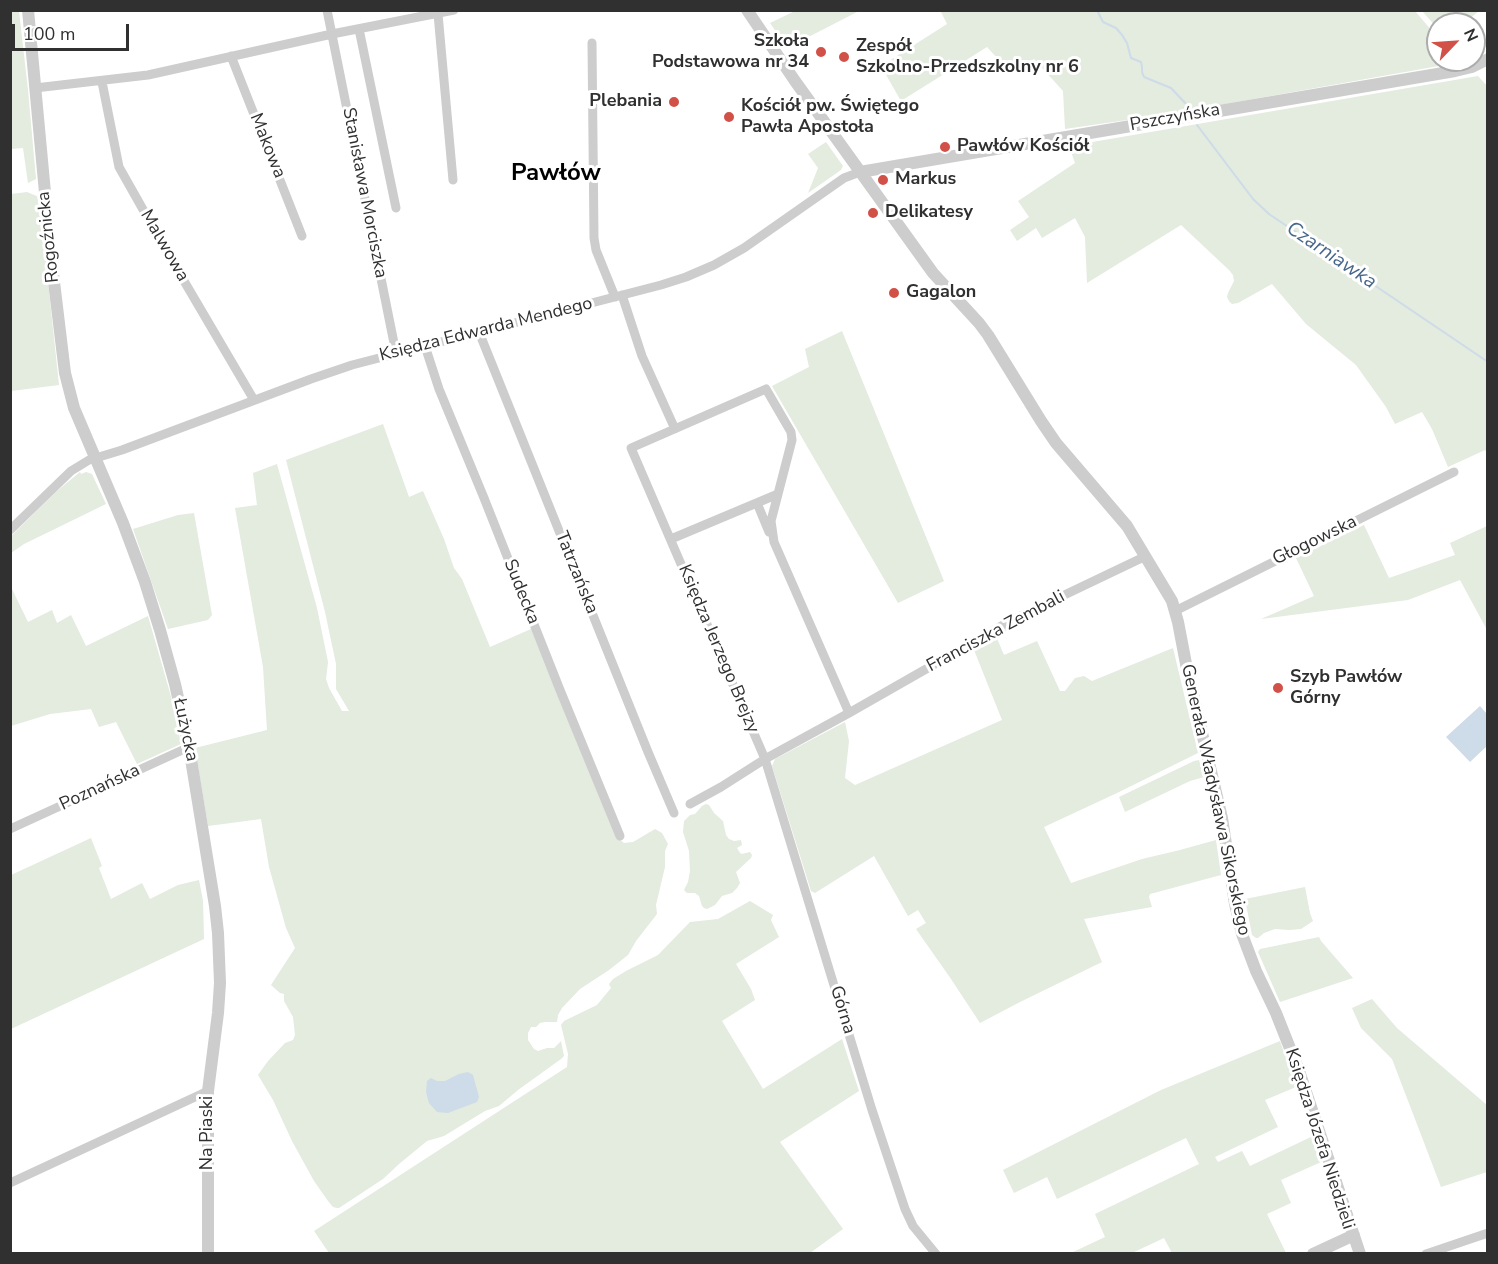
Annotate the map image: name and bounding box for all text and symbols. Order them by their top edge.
scale bar [15,12,132,50]
north arrow [1426,12,1486,72]
text: 100 m [23,22,75,46]
text: N [1458,25,1483,45]
place label: Szkoła Podstawowa nr 34 [652,31,809,74]
place label: Zespół Szkolno-Przedszkolny nr 6 [856,36,1079,78]
marker: Szkoła Podstawowa nr 34 [814,45,828,59]
marker: Zespół Szkolno-Przedszkolny nr 6 [837,50,851,64]
place label: Plebania [589,91,662,113]
marker: Plebania [667,95,681,109]
place label: Kościół pw. Świętego Pawła Apostoła [741,96,919,138]
street label: Pszczyńska [1128,99,1222,137]
street label: Stanisława Morciszka [337,106,391,280]
street label: Makowa [244,110,290,182]
marker: Kościół pw. Świętego Pawła Apostoła [722,110,736,124]
place label: Pawłów Kościół [957,136,1090,158]
marker: Pawłów Kościół [938,140,952,154]
district label: Pawłów [511,160,601,188]
place label: Markus [895,169,956,191]
marker: Markus [876,173,890,187]
street label: Rogoźnicka [33,190,65,284]
place label: Delikatesy [885,202,973,224]
street label: Malwowa [135,206,193,286]
marker: Delikatesy [866,206,880,220]
water label: Czarniawka [1281,217,1381,295]
place label: Gagalon [906,282,976,304]
marker: Gagalon [887,286,901,300]
street label: Księdza Edwarda Mendego [377,293,595,367]
street label: Głogowska [1269,511,1361,571]
street label: Tatrzańska [550,529,602,617]
street label: Sudecka [498,556,544,628]
street label: Księdza Jerzego Brejzy [673,561,763,737]
street label: Franciszka Zembali [923,587,1069,677]
street label: Generała Władysława Sikorskiego [1176,662,1254,938]
place label: Szyb Pawłów Górny [1290,667,1402,710]
marker: Szyb Pawłów Górny [1271,681,1285,695]
street label: Łużycka [168,697,202,763]
street label: Poznańska [56,760,144,816]
street label: Górna [824,983,860,1037]
street label: Księdza Józefa Niedzieli [1280,1046,1358,1232]
street label: Na Piaski [197,1096,219,1170]

